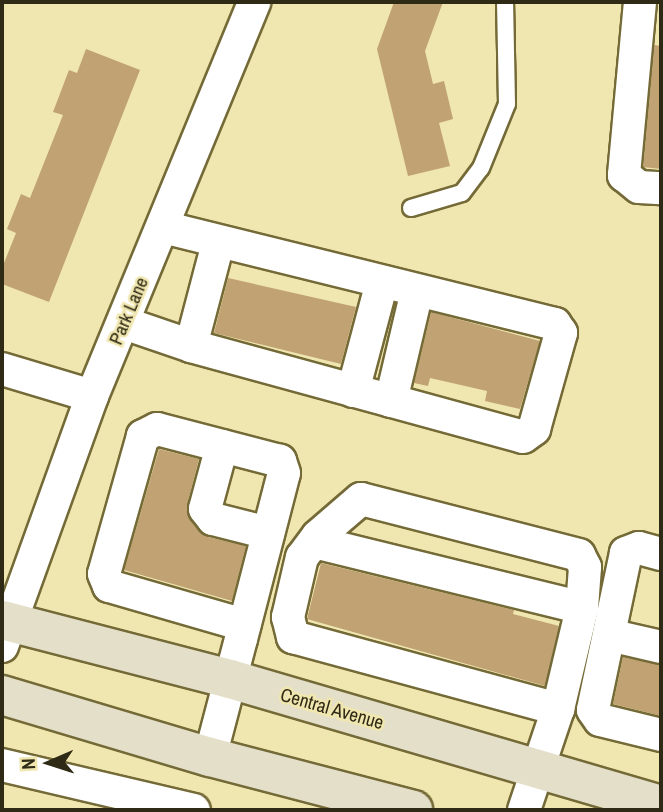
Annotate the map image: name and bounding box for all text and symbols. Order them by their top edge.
street label: Park Lane [105,274,153,348]
street label: Central Avenue [277,683,387,735]
north arrow [14,728,84,798]
text: N [15,758,41,770]

